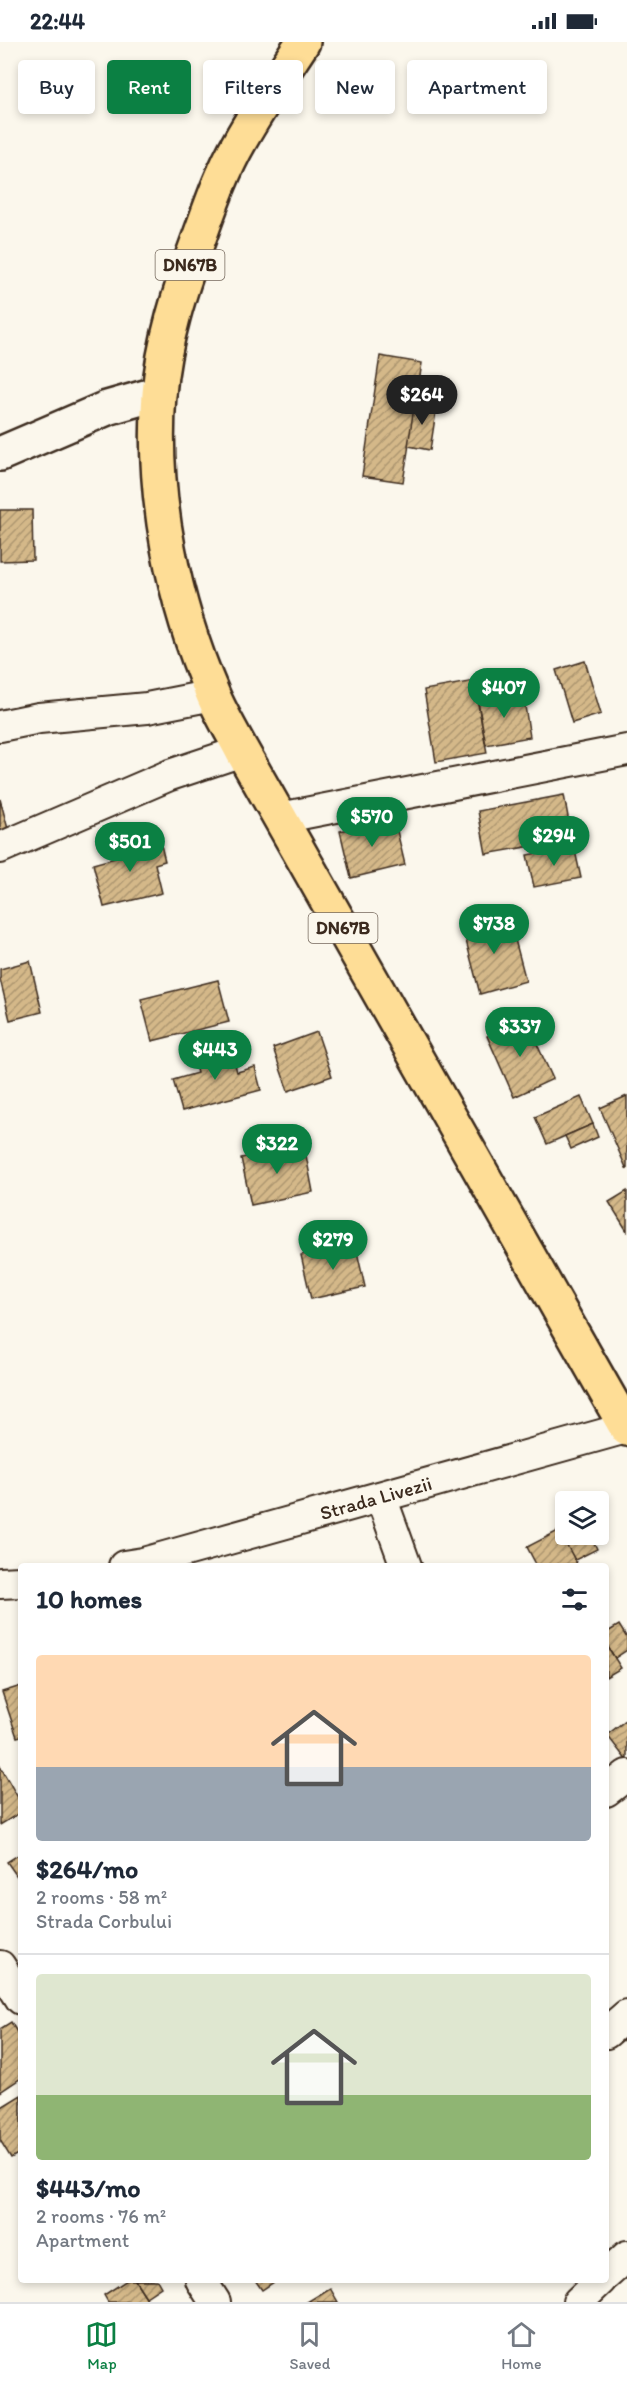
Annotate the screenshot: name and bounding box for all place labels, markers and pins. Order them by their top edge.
pin: $264 [386,375,458,426]
pin: $407 [468,668,540,719]
pin: $570 [336,797,408,848]
pin: $294 [518,816,590,867]
pin: $501 [94,822,166,873]
pin: $738 [458,904,530,955]
pin: $337 [484,1007,556,1058]
pin: $443 [179,1030,251,1081]
pin: $322 [241,1124,313,1175]
pin: $279 [297,1220,369,1271]

